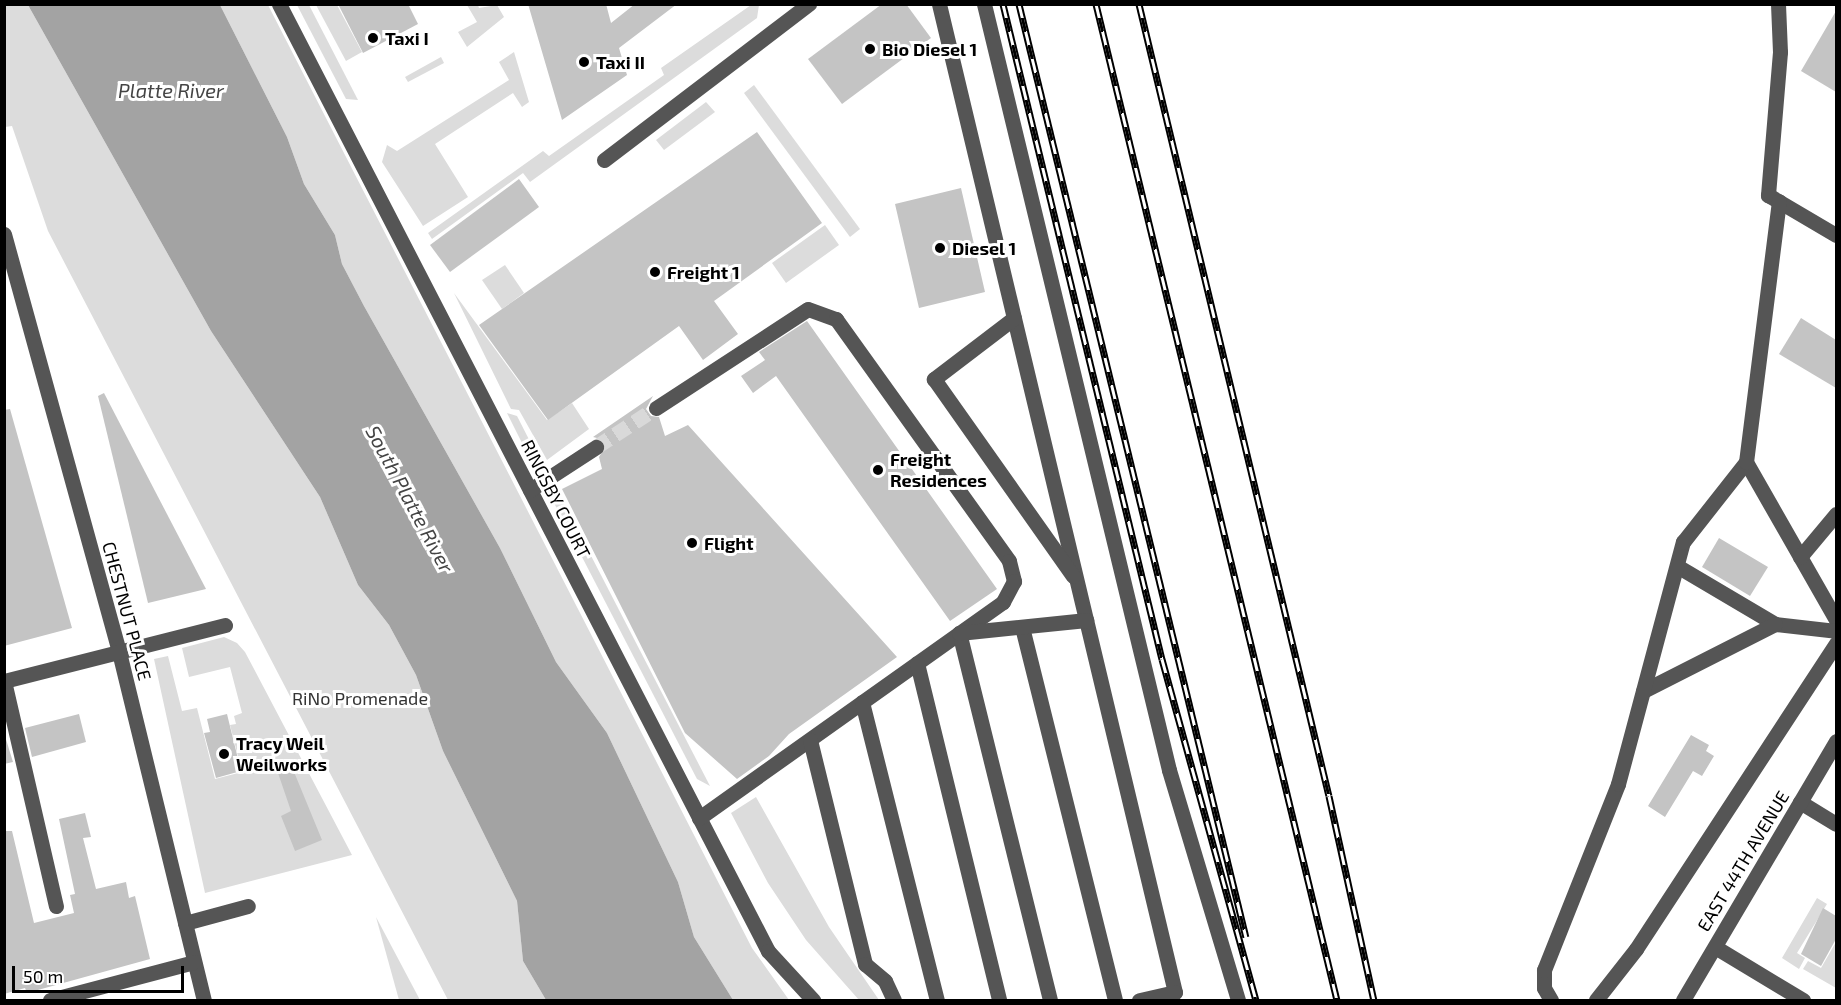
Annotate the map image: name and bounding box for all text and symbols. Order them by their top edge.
place label: Taxi I [385,27,429,49]
marker: Taxi I [366,31,380,45]
place label: Bio Diesel 1 [882,38,978,60]
marker: Bio Diesel 1 [863,42,877,56]
place label: Taxi II [596,51,645,73]
marker: Taxi II [577,55,591,69]
water label: Platte River [118,78,224,102]
place label: Diesel 1 [952,237,1017,259]
marker: Diesel 1 [933,241,947,255]
place label: Freight 1 [667,261,740,283]
marker: Freight 1 [648,265,662,279]
water label: South Platte River [361,421,459,577]
street label: RINGSBY COURT [517,436,595,562]
place label: Freight Residences [890,449,987,492]
marker: Freight Residences [871,463,885,477]
place label: Flight [704,532,754,554]
marker: Flight [685,536,699,550]
street label: CHESTNUT PLACE [98,539,156,683]
park label: RiNo Promenade [292,687,428,709]
place label: Tracy Weil Weilworks [236,733,327,776]
marker: Tracy Weil Weilworks [217,747,231,761]
street label: EAST 44TH AVENUE [1692,787,1794,935]
scale bar [15,954,188,992]
text: 50 m [23,965,63,987]

